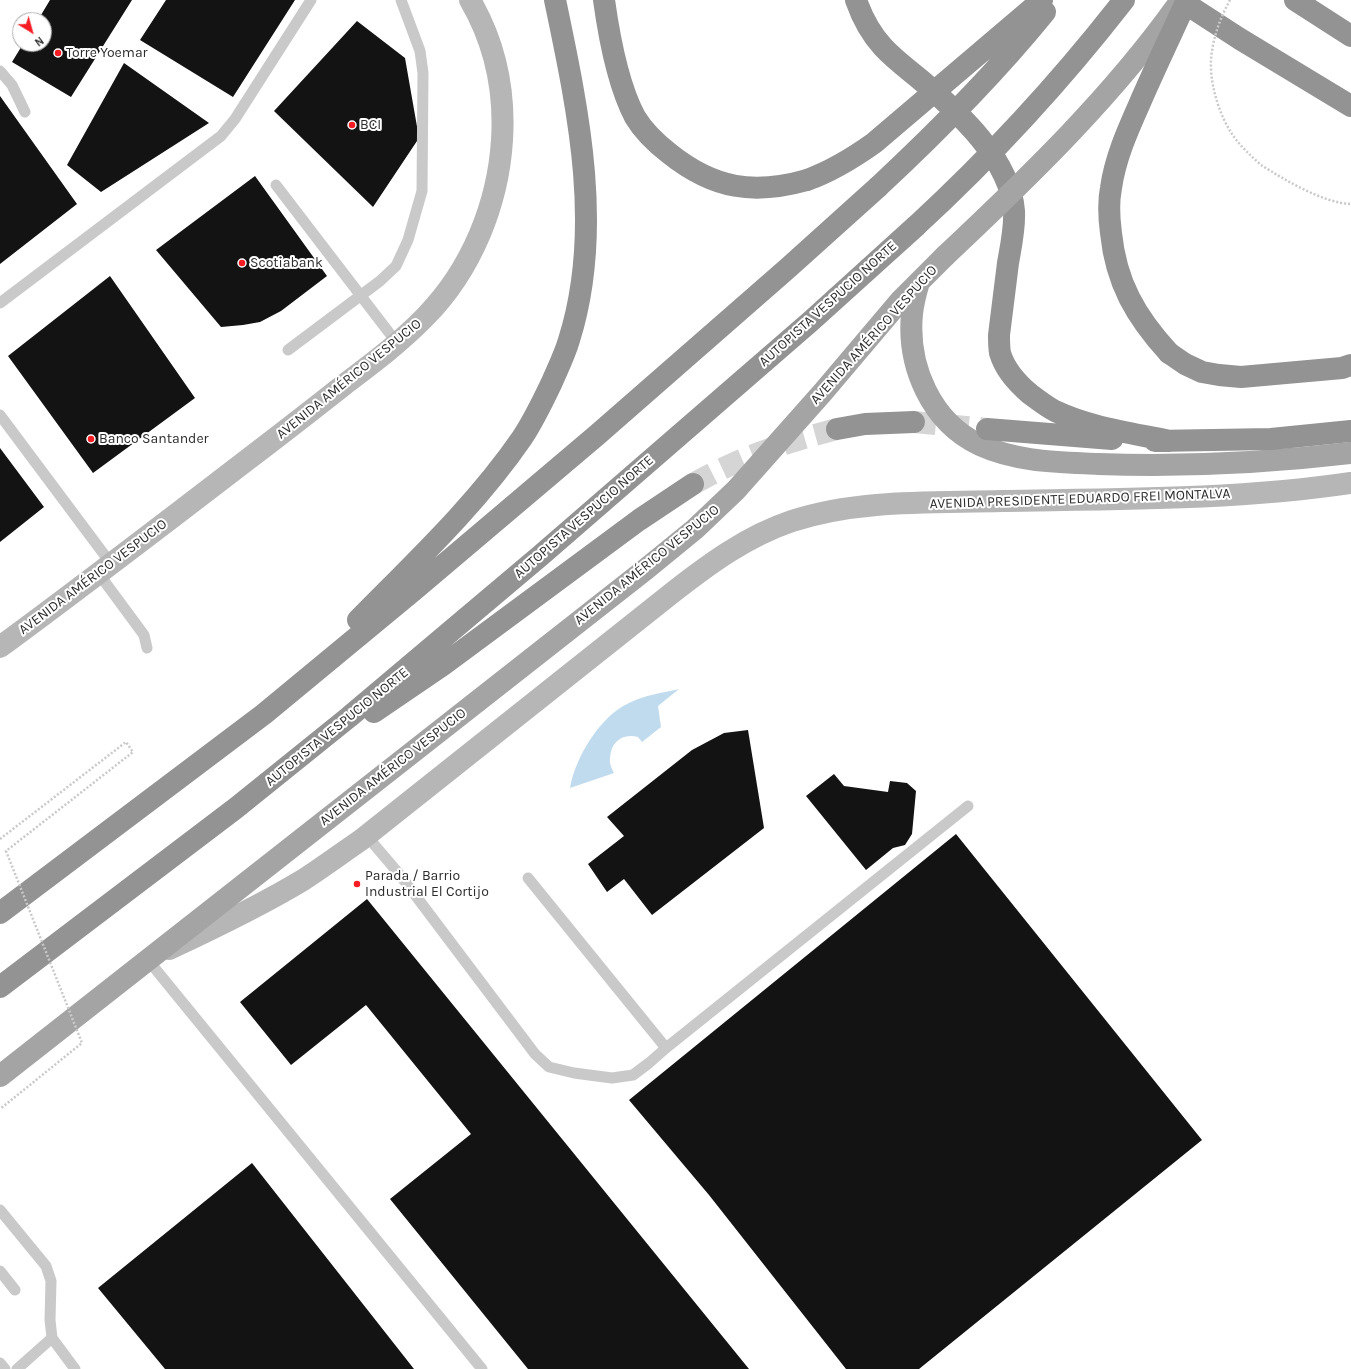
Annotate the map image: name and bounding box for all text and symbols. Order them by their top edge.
north arrow [12,12,52,52]
text: N [32,34,46,49]
place label: Torre Yoemar [66,45,148,61]
marker: Torre Yoemar [53,48,63,58]
place label: BCI [360,117,381,133]
marker: BCI [347,120,357,130]
street label: AUTOPISTA VESPUCIO NORTE [756,238,900,370]
place label: Scotiabank [250,255,323,271]
marker: Scotiabank [237,258,247,268]
street label: AVENIDA AMÉRICO VESPUCIO [807,262,941,408]
street label: AVENIDA AMÉRICO VESPUCIO [273,315,425,443]
place label: Banco Santander [99,431,209,447]
marker: Banco Santander [86,434,96,444]
street label: AUTOPISTA VESPUCIO NORTE [511,452,657,582]
street label: AVENIDA PRESIDENTE EDUARDO FREI MONTALVA [929,485,1231,513]
street label: AVENIDA AMÉRICO VESPUCIO [571,501,723,629]
street label: AVENIDA AMÉRICO VESPUCIO [16,516,170,638]
street label: AUTOPISTA VESPUCIO NORTE [262,664,412,790]
street label: AVENIDA AMÉRICO VESPUCIO [316,705,470,829]
place label: Parada / Barrio Industrial El Cortijo [365,868,489,900]
marker: Parada / Barrio Industrial El Cortijo [352,879,362,889]

